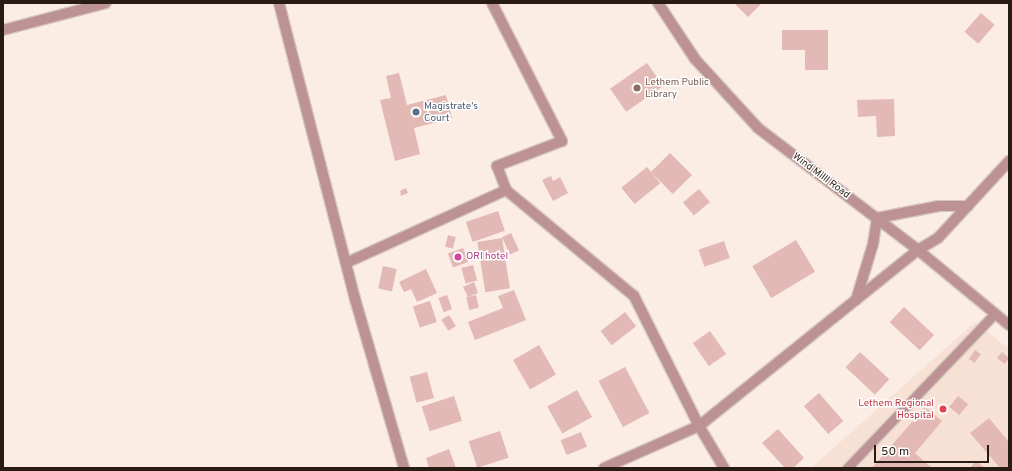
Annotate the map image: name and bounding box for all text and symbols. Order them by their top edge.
place label: Lethem Public Library [645,76,709,100]
marker: Lethem Public Library [632,83,642,93]
place label: Magistrate's Court [424,100,478,124]
marker: Magistrate's Court [411,107,421,117]
street label: Wind Milll Road [790,151,852,201]
place label: ORI hotel [466,251,508,263]
marker: ORI hotel [453,252,463,262]
place label: Lethem Regional Hospital [858,397,934,420]
marker: Lethem Regional Hospital [937,403,949,415]
scale bar [876,437,991,463]
text: 50 m [881,444,909,460]

